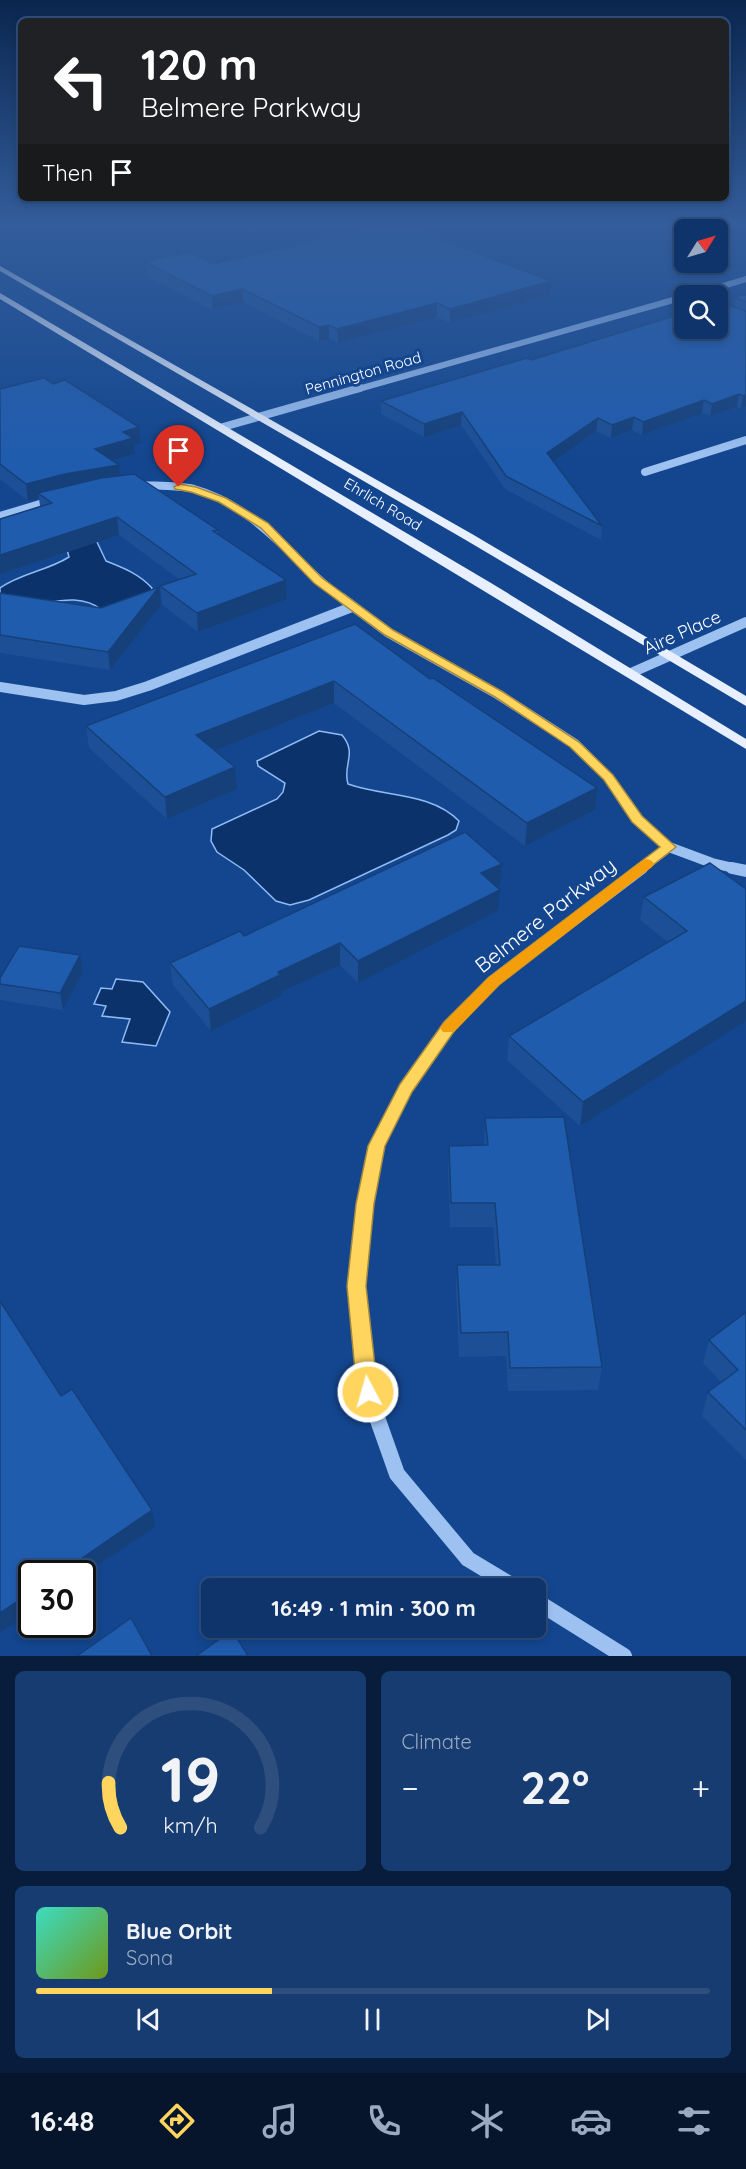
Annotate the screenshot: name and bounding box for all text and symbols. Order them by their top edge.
text: 120 m [141,38,258,91]
icon: left [42,42,120,120]
text: Belmere Parkway [141,90,362,124]
icon: arrive [105,156,138,189]
text: Then [42,159,93,187]
north arrow [674,219,728,273]
map controls [674,219,728,339]
button: search [674,285,728,339]
street label: Pennington Road [303,347,423,399]
pin [153,425,204,487]
icon: arrive [162,434,195,467]
street label: Ehrlich Road [341,473,425,535]
street label: Aire Place [640,605,724,659]
street label: Belmere Parkway [469,852,621,978]
position arrow [336,1360,400,1424]
speed limit sign: 30 [18,1560,96,1638]
text: 16:49 · 1 min · 300 m [271,1594,476,1622]
text: Climate [402,1729,472,1754]
text: 19 [160,1740,220,1818]
text: 22° [521,1759,589,1815]
text: − [402,1767,419,1808]
text: + [691,1767,710,1808]
text: km/h [163,1812,217,1838]
text: Blue Orbit [126,1917,232,1945]
text: Sona [126,1945,173,1970]
icon: previous [132,2003,165,2036]
icon: pause [356,2003,389,2036]
icon: next [581,2003,614,2036]
icon: directions [156,2100,198,2142]
icon: music [259,2100,301,2142]
icon: phone [363,2100,405,2142]
icon: climate [466,2100,508,2142]
icon: car [570,2100,612,2142]
icon: filters [673,2100,715,2142]
text: 16:48 [31,2104,94,2138]

